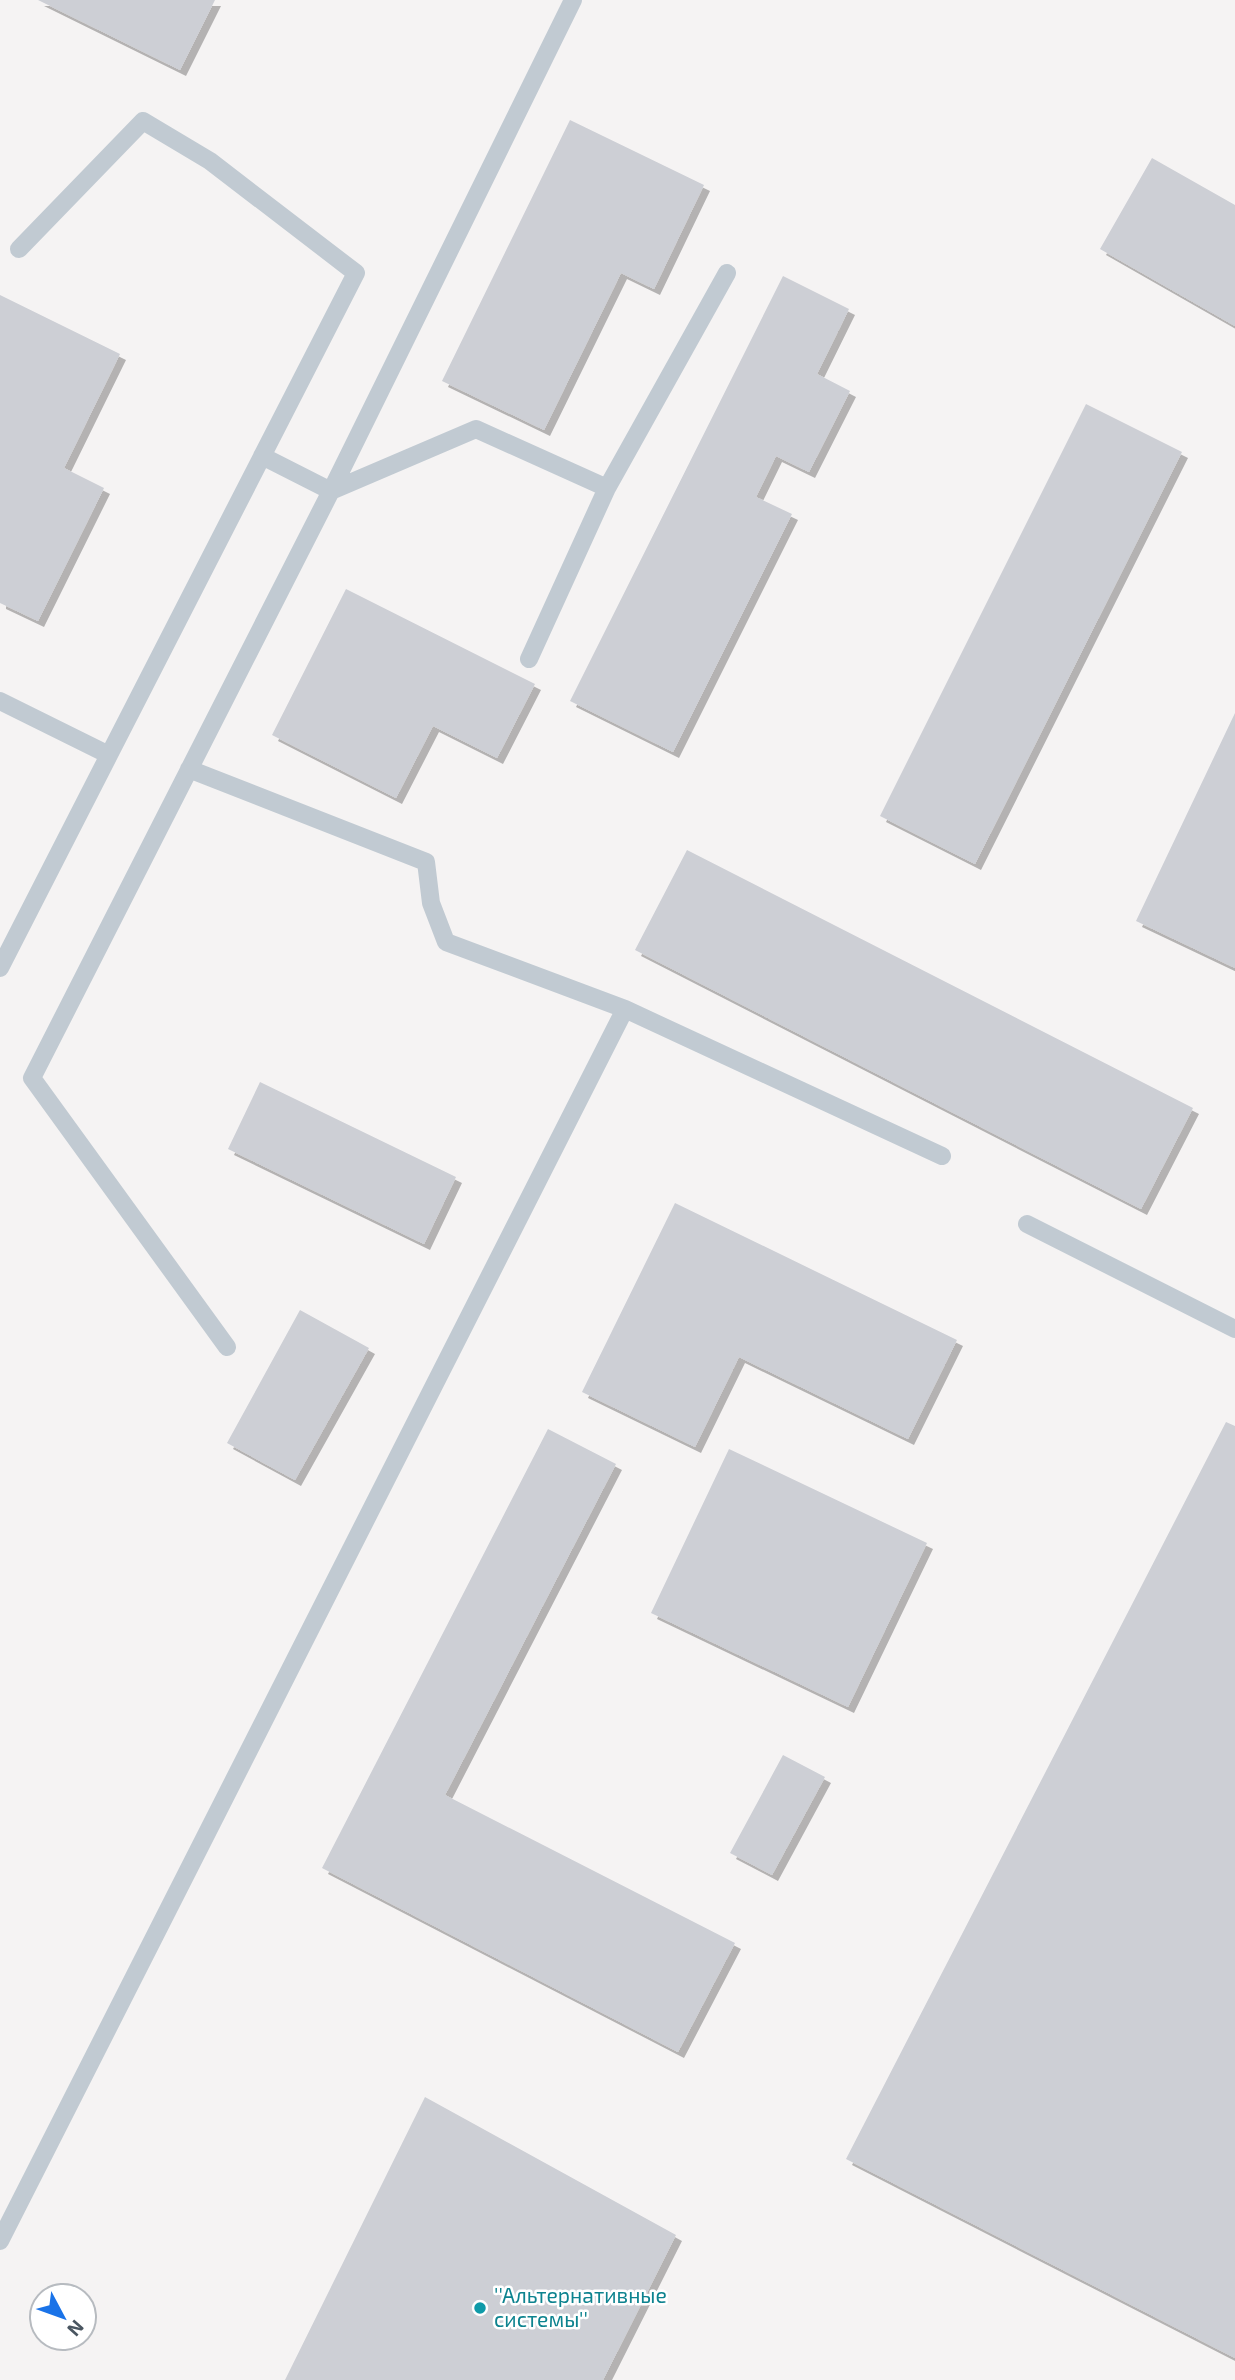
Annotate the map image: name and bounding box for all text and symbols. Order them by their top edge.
north arrow [28,2282,98,2352]
place label: ''Альтернативные системы'' [494,2282,667,2331]
marker: ''Альтернативные системы'' [472,2300,488,2316]
text: N [63,2316,89,2341]

